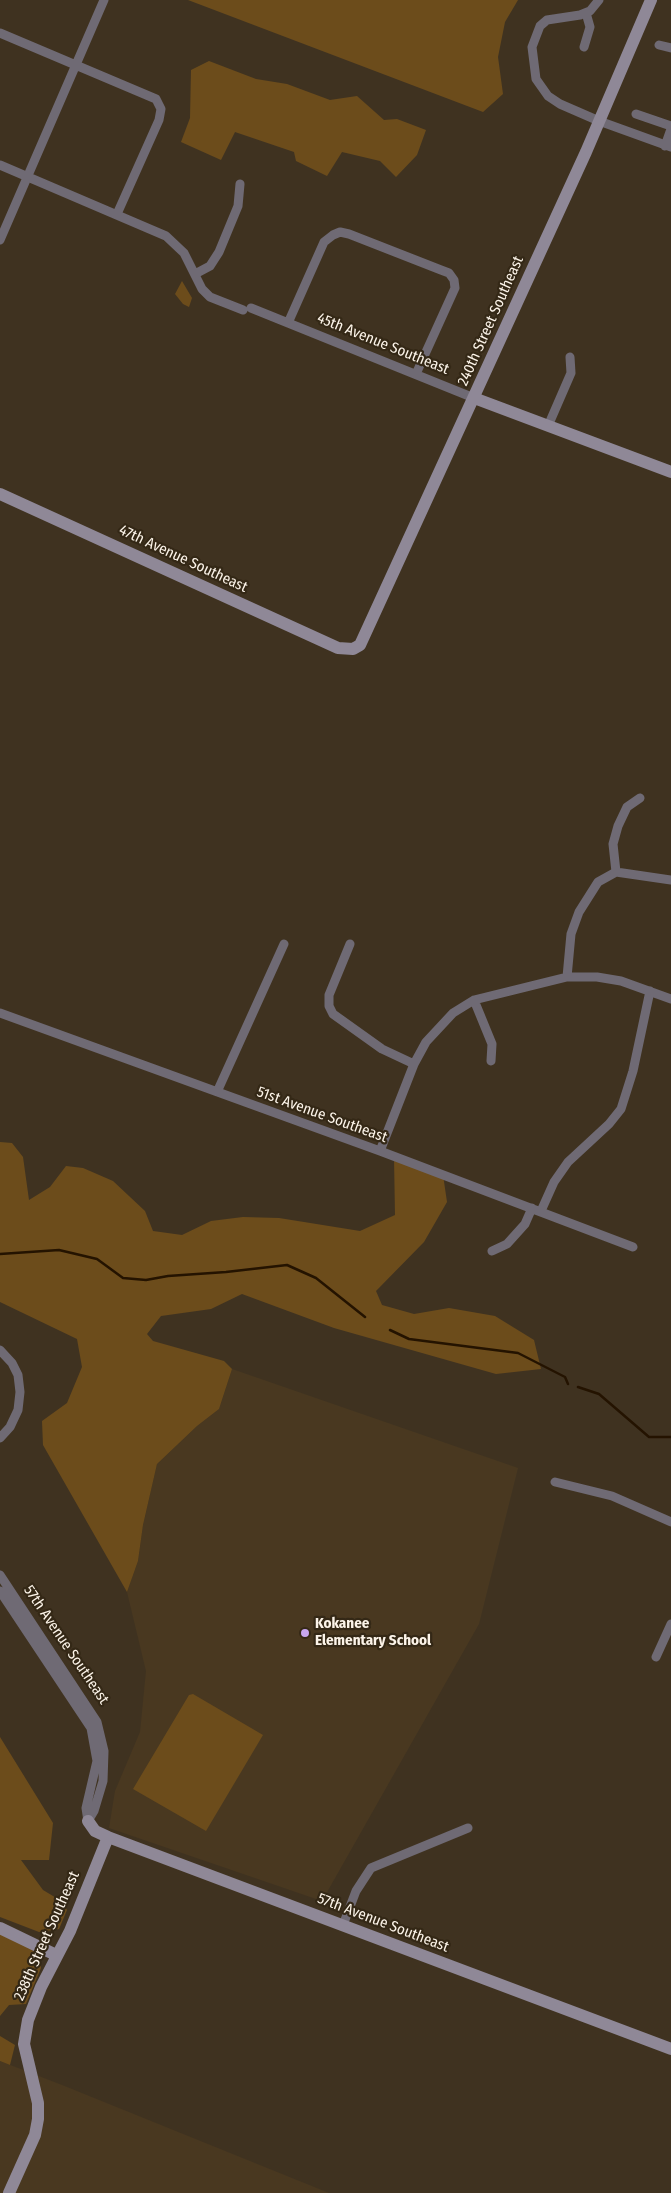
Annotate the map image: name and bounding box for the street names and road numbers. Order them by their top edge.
street label: 240th Street Southeast [454,253,528,389]
street label: 45th Avenue Southeast [314,309,452,379]
street label: 47th Avenue Southeast [116,521,250,597]
street label: 51st Avenue Southeast [254,1083,390,1147]
street label: 57th Avenue Southeast [20,1582,112,1708]
street label: 238th Street Southeast [10,1869,84,2003]
street label: 57th Avenue Southeast [315,1890,451,1956]

